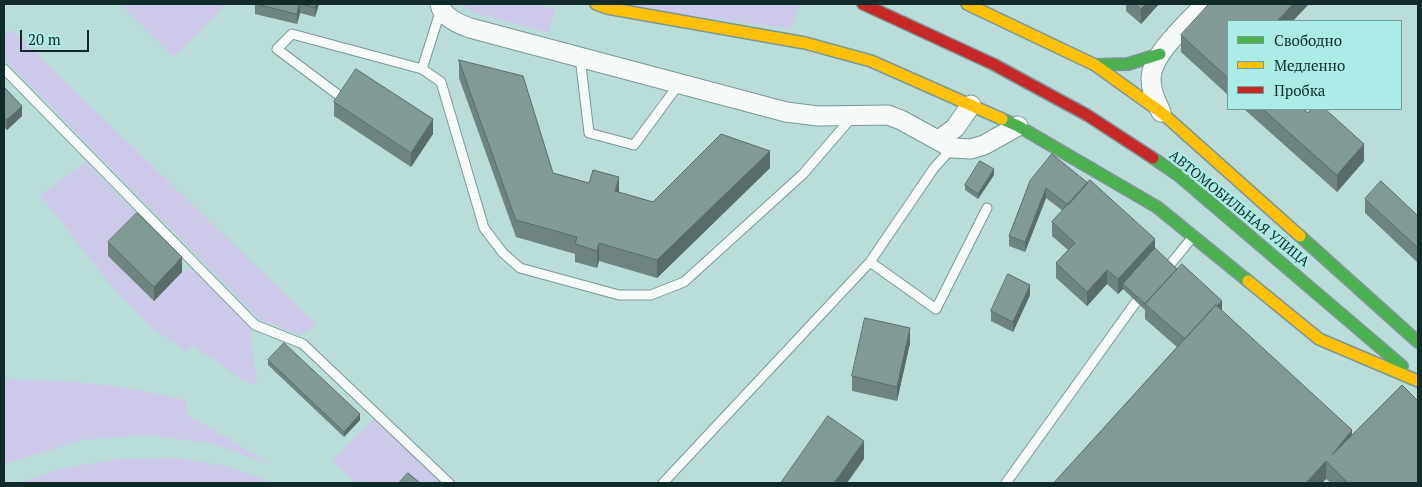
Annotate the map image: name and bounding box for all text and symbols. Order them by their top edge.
scale bar [22,20,91,52]
legend [1227,20,1402,110]
text: 20 m [28,29,61,49]
text: Свободно [1274,30,1342,50]
text: Медленно [1274,55,1345,75]
text: Пробка [1274,80,1325,100]
street label: АВТОМОБИЛЬНАЯ УЛИЦА [1165,147,1313,271]

